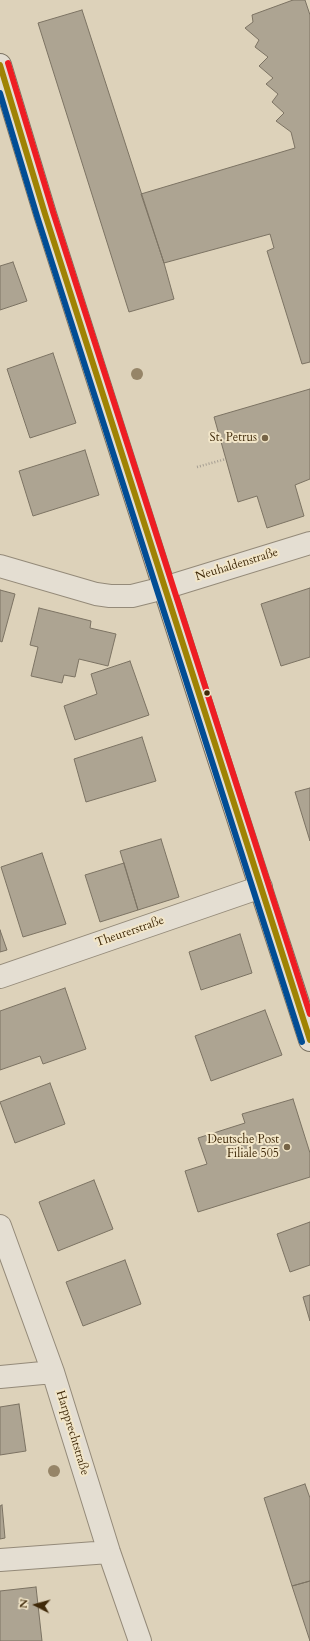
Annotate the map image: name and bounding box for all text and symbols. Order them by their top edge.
place label: St. Petrus [210,431,257,445]
marker: St. Petrus [260,433,270,443]
street label: Neuhaldenstraße [194,546,280,584]
unlabelled marker [202,688,212,698]
street label: Theurerstraße [94,914,166,950]
place label: Deutsche Post Filiale 505 [207,1133,279,1161]
marker: Deutsche Post Filiale 505 [282,1142,292,1152]
street label: Harpprechtstraße [52,1389,92,1477]
north arrow [16,1585,56,1625]
text: N [16,1598,32,1609]

